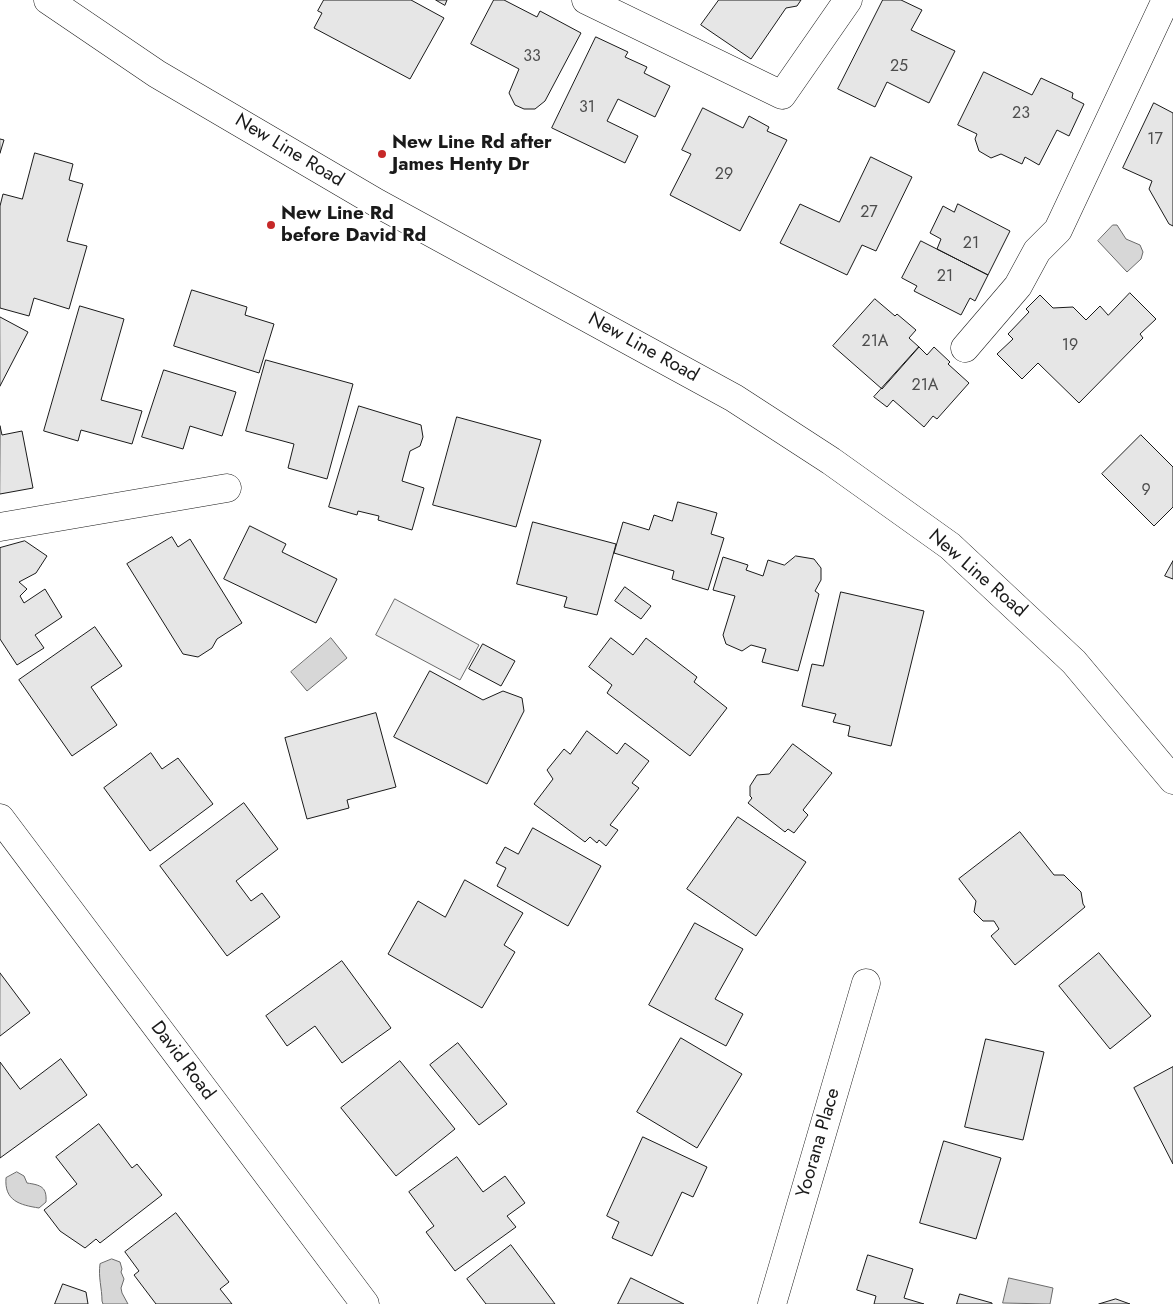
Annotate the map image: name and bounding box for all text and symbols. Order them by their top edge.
house number: 33 [523,47,541,67]
house number: 25 [890,57,908,77]
house number: 31 [579,98,595,118]
house number: 23 [1012,104,1030,124]
street label: New Line Road [231,110,347,192]
house number: 17 [1147,130,1163,150]
place label: New Line Rd after James Henty Dr [392,132,552,176]
marker: New Line Rd after James Henty Dr [376,148,388,160]
house number: 29 [715,165,733,185]
place label: New Line Rd before David Rd [281,203,426,247]
house number: 27 [860,203,878,223]
marker: New Line Rd before David Rd [265,219,277,231]
house number: 21 [963,234,979,254]
house number: 21 [937,267,953,287]
street label: New Line Road [584,308,702,388]
house number: 21A [862,332,888,352]
house number: 19 [1062,336,1078,356]
house number: 21A [912,376,938,396]
house number: 9 [1141,481,1151,501]
street label: New Line Road [923,525,1031,623]
street label: David Road [145,1017,219,1105]
street label: Yoorana Place [793,1086,845,1200]

